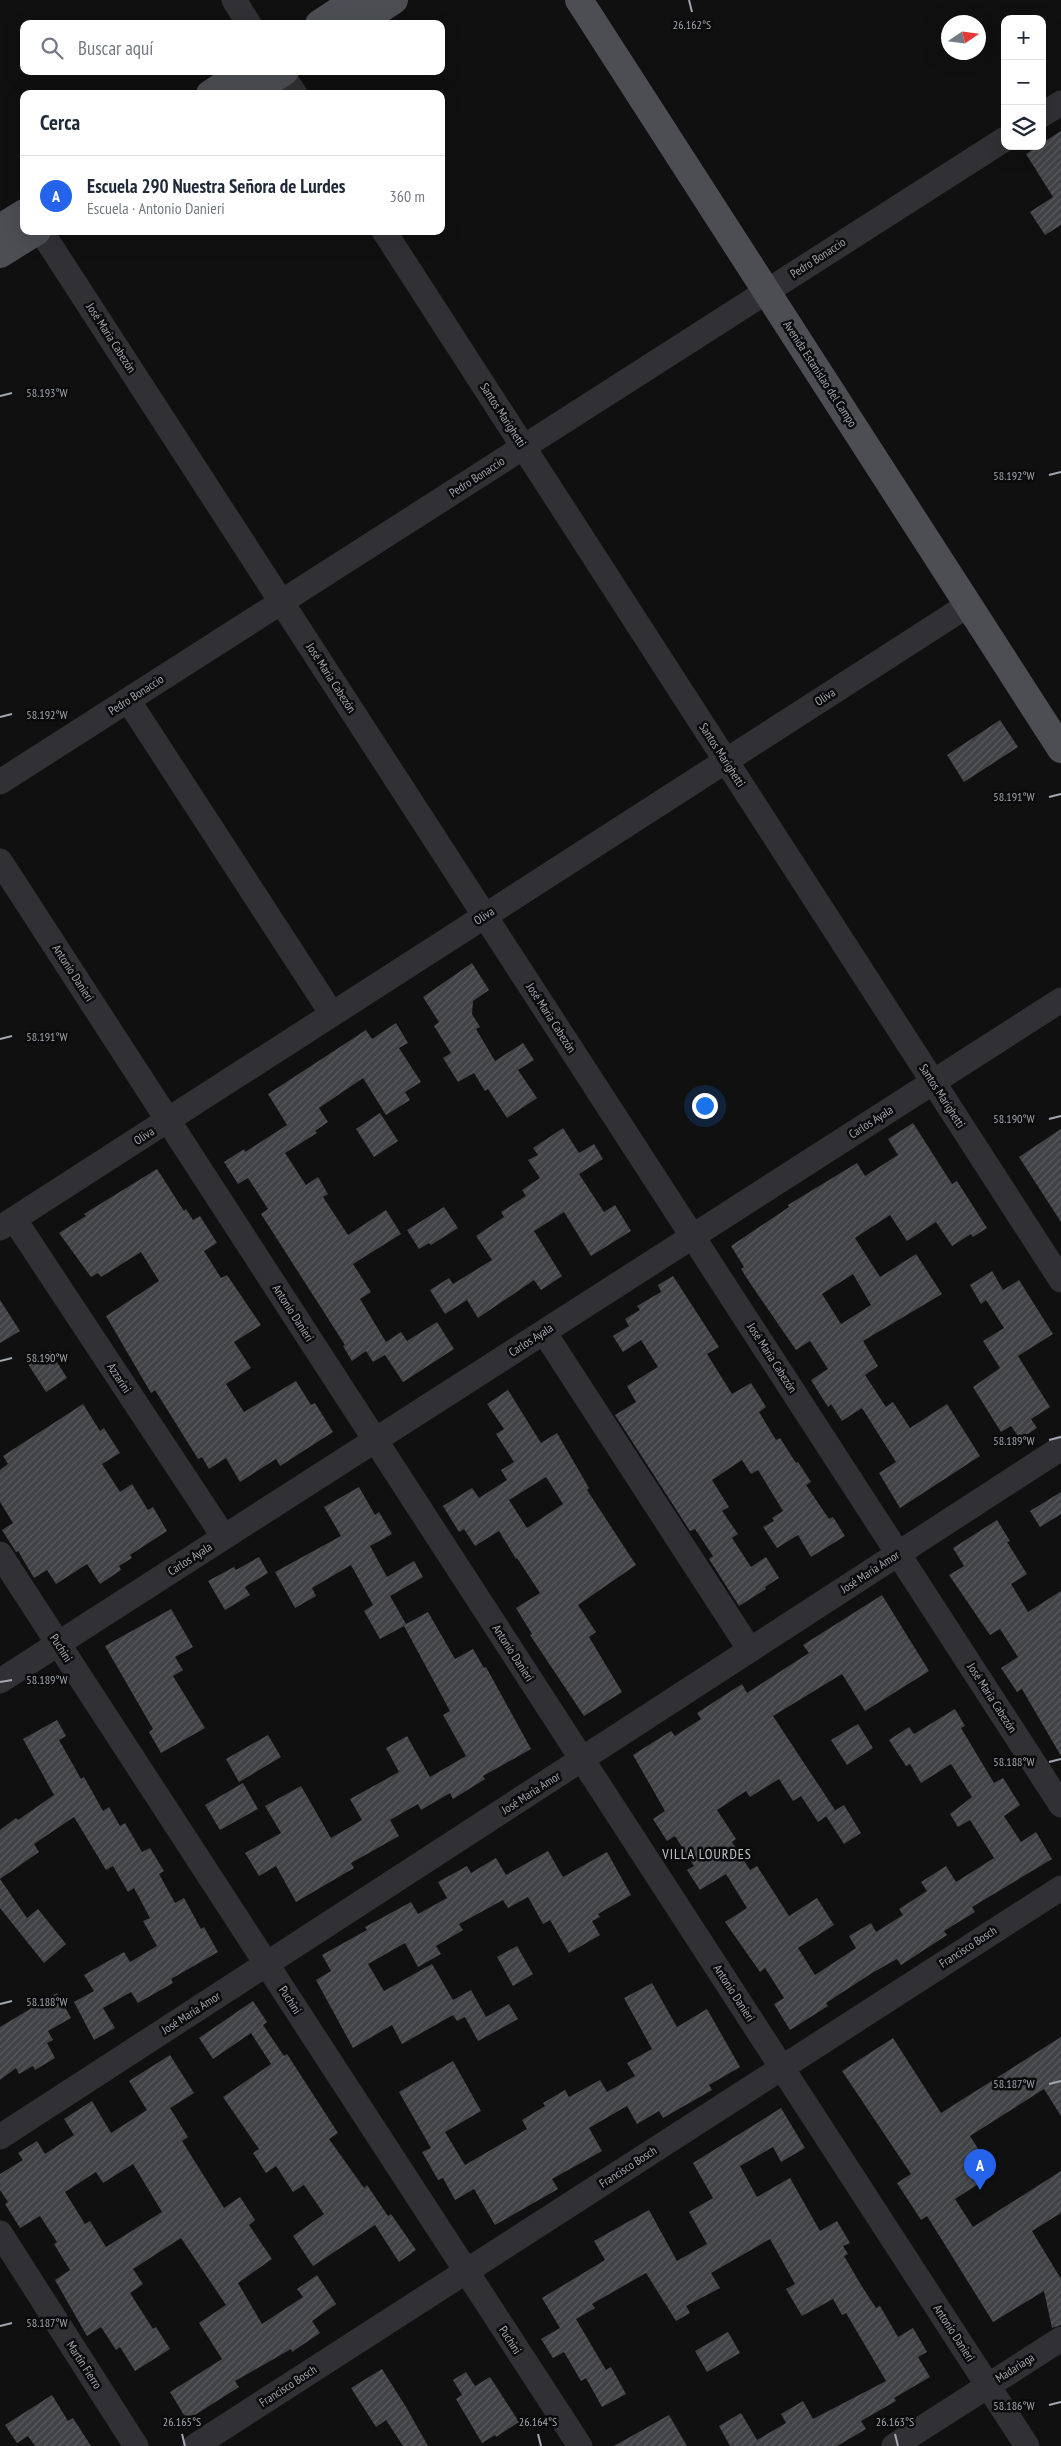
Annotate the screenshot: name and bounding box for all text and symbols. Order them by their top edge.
north arrow [941,15,986,60]
map controls [1001,15,1046,150]
button: + [1001,15,1046,60]
text: 26.162°S [673,17,711,32]
search box [20,20,445,75]
icon: search [38,34,66,62]
text: Buscar aquí [78,36,153,60]
button: − [1001,60,1046,105]
button: layers [1001,105,1046,150]
text: Cerca [40,109,80,136]
text: Escuela 290 Nuestra Señora de Lurdes [87,174,346,198]
text: A [52,186,60,206]
text: 360 m [390,186,425,206]
text: Escuela · Antonio Danieri [87,198,225,218]
street label: Pedro Bonaccio [787,234,848,281]
street label: José Maria Cabezón [83,299,140,375]
street label: Avenida Estanislao del Campo [780,318,860,430]
street label: Santos Marighetti [477,380,530,449]
text: 58.193°W [26,385,68,400]
street label: Pedro Bonaccio [446,453,507,500]
text: 58.192°W [993,468,1035,483]
street label: José Maria Cabezón [303,639,360,715]
street label: Pedro Bonaccio [105,671,166,718]
street label: Oliva [812,684,838,709]
text: 58.192°W [26,707,68,722]
street label: Santos Marighetti [696,720,749,789]
text: 58.191°W [993,789,1035,804]
street label: Oliva [471,903,497,928]
street label: Antonio Danieri [49,941,97,1004]
street label: José Maria Cabezón [523,979,580,1055]
text: 58.191°W [26,1029,68,1044]
street label: Santos Marighetti [916,1061,969,1130]
your location [692,1093,718,1119]
street label: Carlos Ayala [846,1102,896,1141]
text: 58.190°W [993,1111,1035,1126]
street label: Oliva [131,1123,157,1148]
street label: Antonio Danieri [269,1281,317,1344]
street label: José Maria Cabezón [744,1319,801,1395]
street label: Carlos Ayala [506,1320,556,1359]
text: 58.190°W [26,1350,68,1365]
street label: Azzarini [104,1360,135,1396]
text: 58.189°W [993,1433,1035,1448]
street label: Carlos Ayala [165,1539,215,1578]
street label: José María Amor [837,1547,902,1597]
street label: Antonio Danieri [489,1621,537,1684]
street label: Puchini [47,1631,76,1665]
street label: José Maria Cabezón [964,1659,1021,1735]
text: 58.189°W [26,1672,68,1687]
text: 58.188°W [993,1754,1035,1769]
street label: José María Amor [498,1768,563,1818]
district label: VILLA LOURDES [661,1845,752,1863]
street label: Francisco Bosch [936,1922,999,1971]
street label: Antonio Danieri [710,1961,758,2024]
street label: Puchini [276,1983,305,2017]
street label: José María Amor [158,1988,223,2038]
text: 58.188°W [26,1994,68,2009]
text: 58.187°W [993,2076,1035,2091]
street label: Francisco Bosch [596,2142,659,2191]
pin: A [964,2149,996,2190]
street label: Antonio Danieri [930,2301,978,2364]
text: 58.187°W [26,2315,68,2330]
street label: Puchini [496,2323,525,2357]
street label: Martín Fierro [63,2338,105,2391]
street label: Madariaga [993,2349,1037,2386]
street label: Francisco Bosch [256,2361,319,2410]
text: 58.186°W [993,2398,1035,2413]
text: 26.165°S [163,2414,201,2429]
text: 26.164°S [519,2414,557,2429]
text: 26.163°S [876,2414,914,2429]

